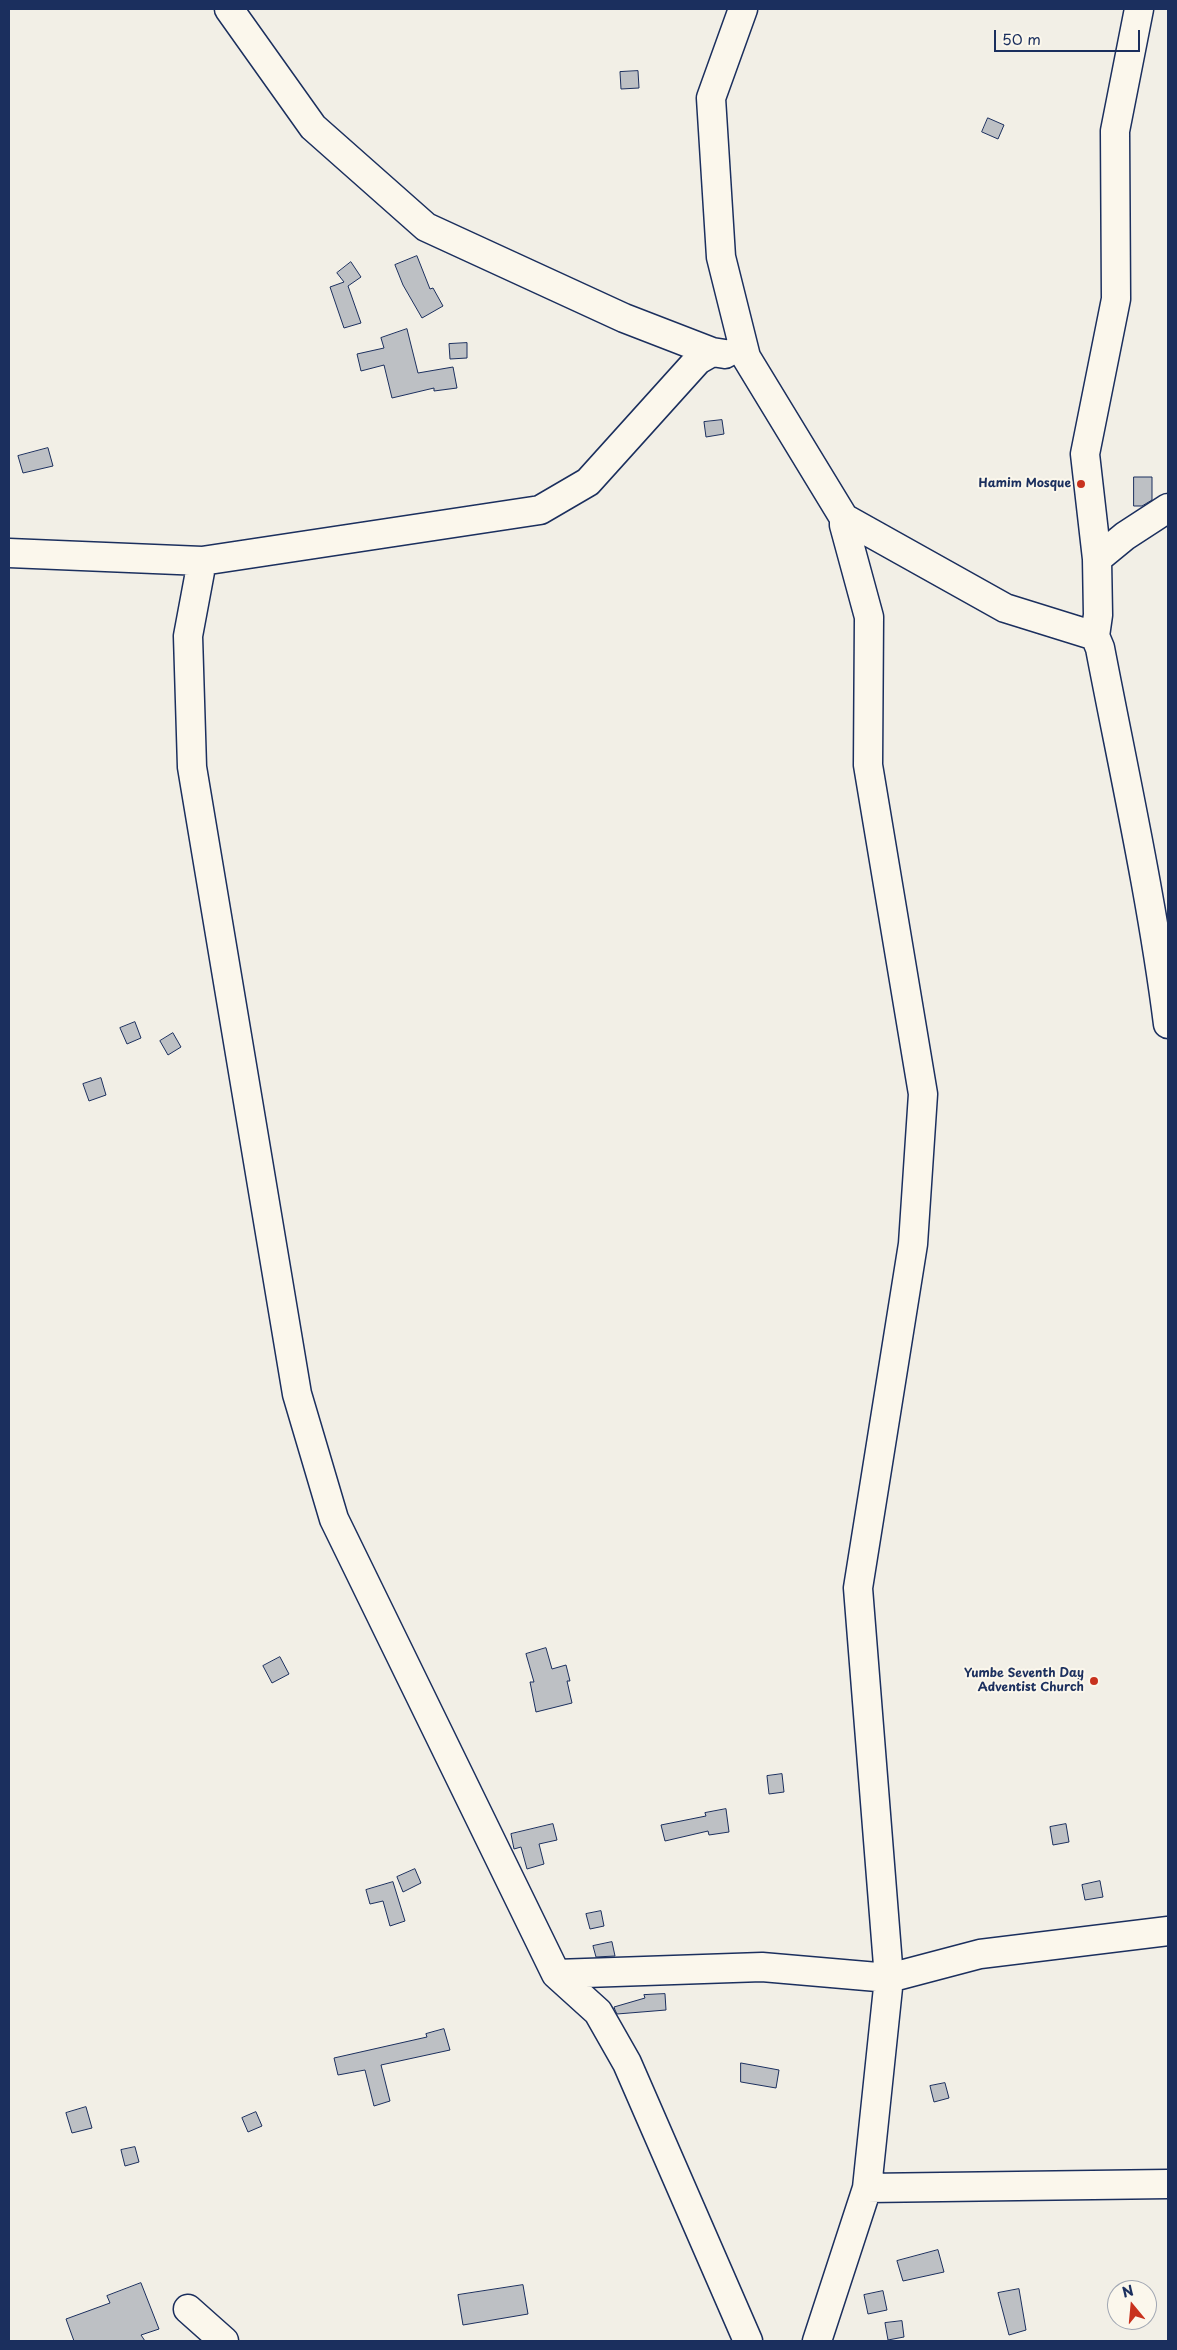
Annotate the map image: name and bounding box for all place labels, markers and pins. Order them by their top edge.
place label: Hamim Mosque [978,477,1071,491]
marker: Hamim Mosque [1075,478,1087,490]
place label: Yumbe Seventh Day Adventist Church [964,1667,1084,1695]
marker: Yumbe Seventh Day Adventist Church [1088,1675,1100,1687]

